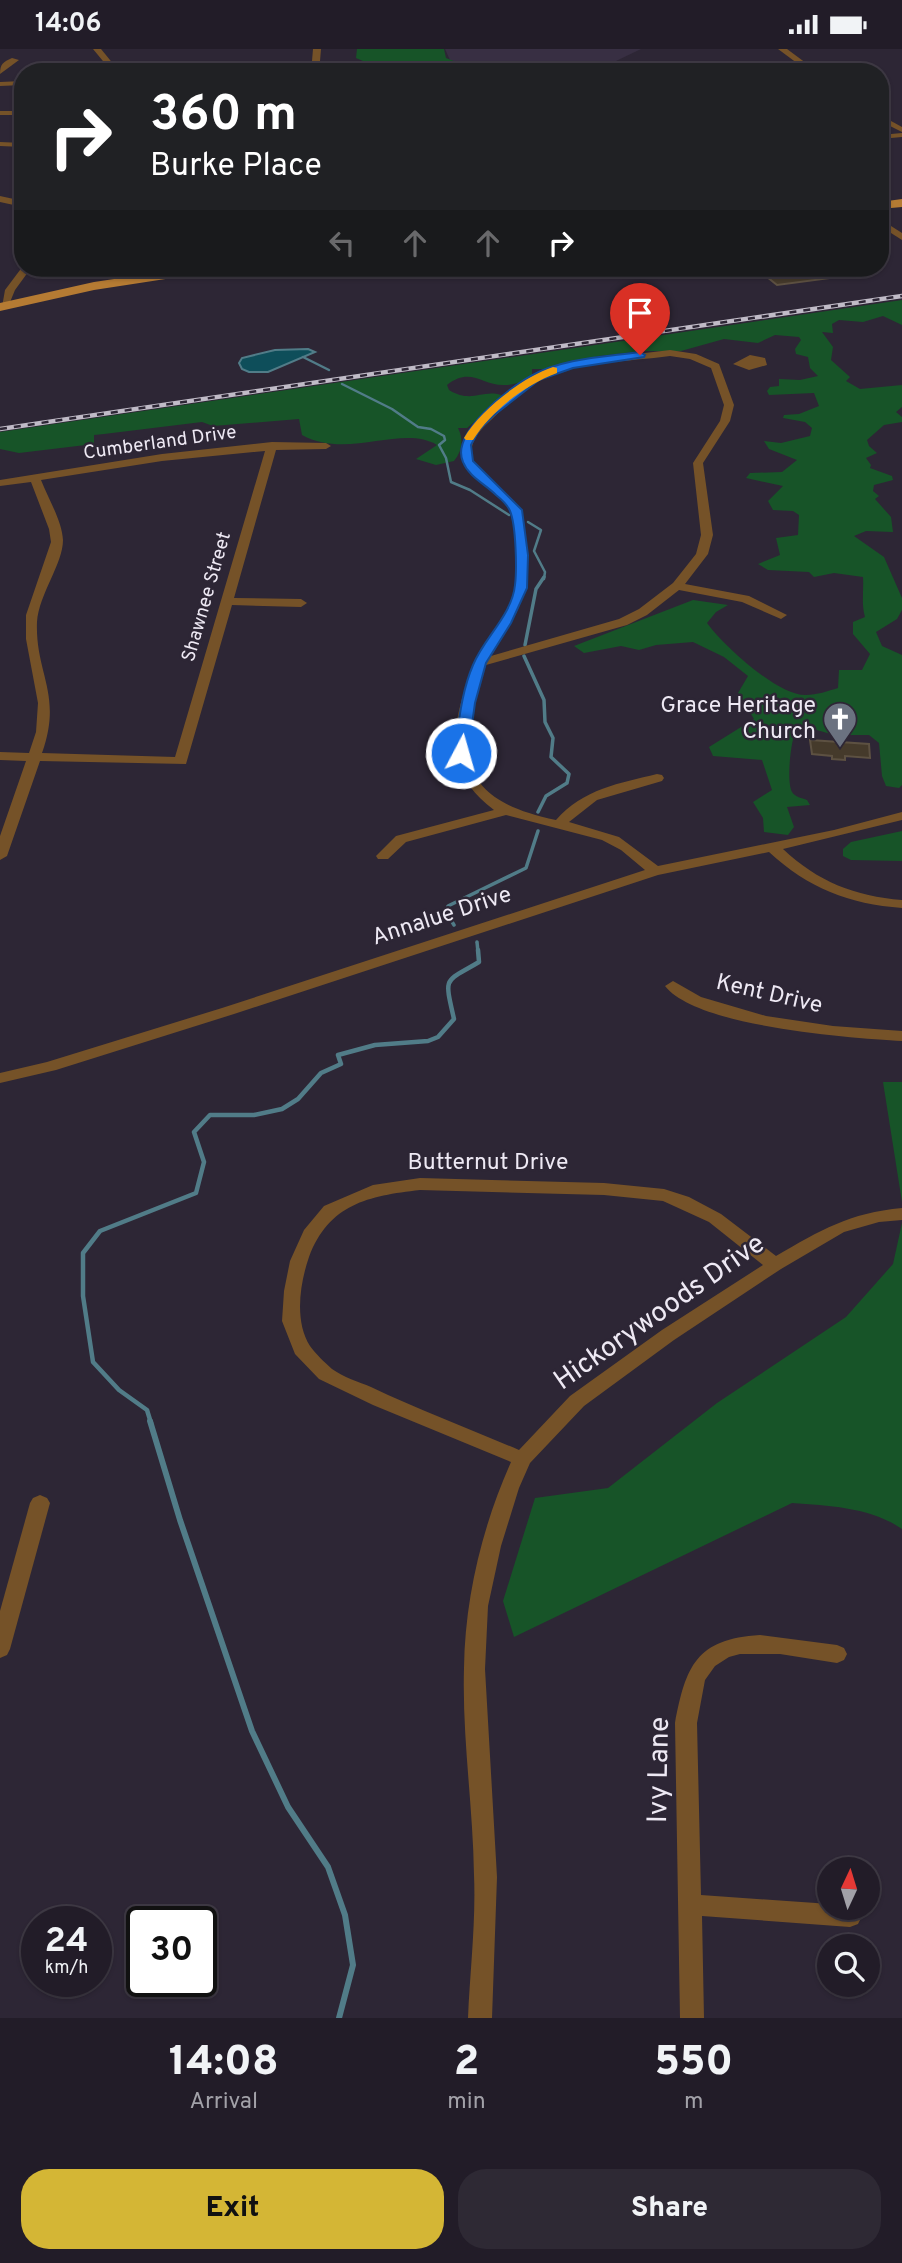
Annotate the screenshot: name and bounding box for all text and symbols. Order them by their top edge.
text: 14:06 [35,8,102,41]
text: 360 m [150,86,297,148]
icon: right [35,91,126,182]
text: Burke Place [150,147,322,187]
icon: left [323,224,361,262]
icon: ahead [396,224,434,262]
icon: ahead [469,224,507,262]
icon: right [542,224,580,262]
pin [610,283,670,355]
icon: arrive [621,294,659,332]
street label: Cumberland Drive [82,420,238,466]
street label: Shawnee Street [177,529,237,665]
place label: Grace Heritage Church [660,692,816,747]
church icon: Grace Heritage Church [821,700,859,749]
position arrow [424,716,498,790]
street label: Annalue Drive [368,881,516,953]
street label: Kent Drive [713,969,825,1021]
street label: Butternut Drive [408,1149,568,1178]
street label: Hickorywoods Drive [547,1227,773,1399]
street label: Ivy Lane [641,1716,679,1824]
north arrow [817,1857,880,1920]
map controls [817,1857,880,1997]
speed limit sign: 30 [126,1906,217,1997]
text: 24 [45,1920,88,1964]
button: search [817,1934,880,1997]
text: km/h [45,1957,88,1980]
text: 14:08 [169,2037,279,2090]
text: 2 [454,2037,479,2090]
text: 550 [654,2037,733,2090]
text: Arrival [189,2088,258,2117]
text: min [447,2088,486,2117]
text: m [684,2088,704,2117]
button: Exit [21,2169,444,2249]
button: Share [458,2169,881,2249]

